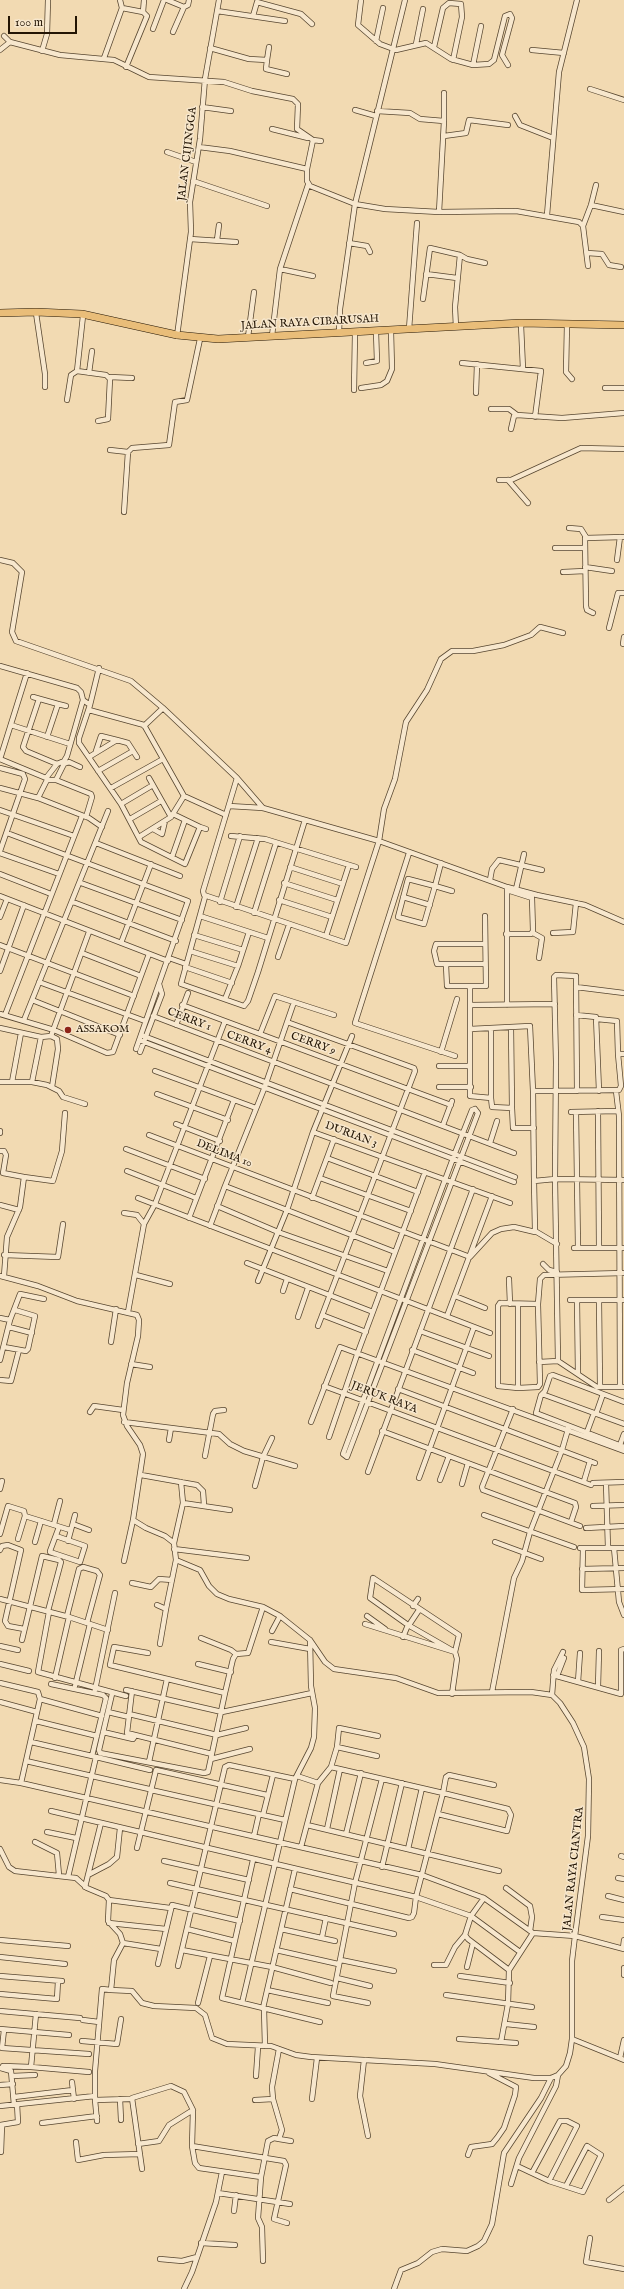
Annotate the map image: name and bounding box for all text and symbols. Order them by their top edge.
scale bar [10,8,79,34]
text: 100 m [15,15,43,30]
street label: JALAN CIJINGGA [176,106,200,202]
street label: JALAN RAYA CIBARUSAH [240,313,380,333]
street label: CERRY 1 [165,1006,213,1034]
place label: ASSAKOM [76,1023,129,1037]
marker: ASSAKOM [63,1025,73,1035]
street label: CERRY 4 [225,1029,273,1057]
street label: CERRY 9 [289,1030,337,1058]
street label: DURIAN 3 [323,1119,379,1151]
street label: DELIMA 10 [194,1137,254,1171]
street label: JERUK RAYA [349,1379,419,1417]
street label: JALAN RAYA CIANTRA [561,1806,587,1932]

